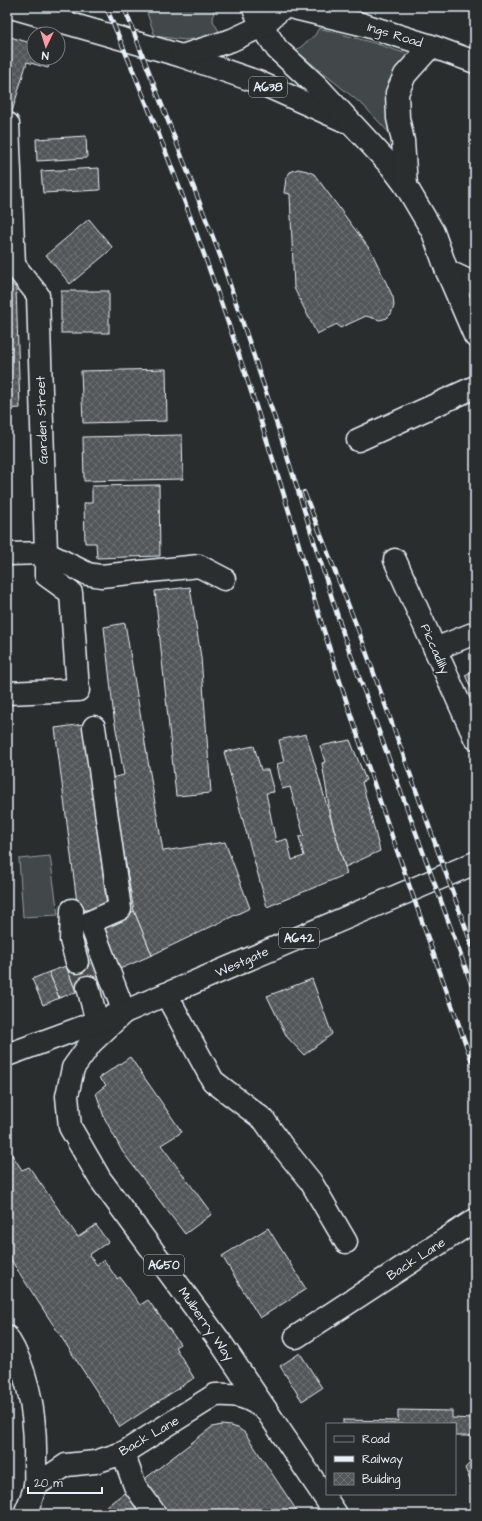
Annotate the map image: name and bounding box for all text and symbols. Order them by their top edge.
street label: Ings Road [365,18,425,53]
north arrow [26,26,66,66]
text: N [41,48,49,63]
road number: A638 [249,77,287,97]
street label: Garden Street [31,375,53,464]
street label: Piccadilly [415,621,454,677]
road number: A642 [279,928,319,948]
street label: Westgate [212,942,272,983]
street label: Back Lane [383,1233,449,1285]
road number: A650 [144,1255,184,1275]
street label: Mulberry Way [173,1283,238,1365]
street label: Back Lane [116,1412,182,1460]
legend [326,1423,456,1495]
text: Road [362,1431,390,1448]
text: Railway [362,1451,403,1469]
scale bar [28,1469,102,1495]
text: Building [362,1471,400,1489]
text: 20 m [34,1475,63,1492]

